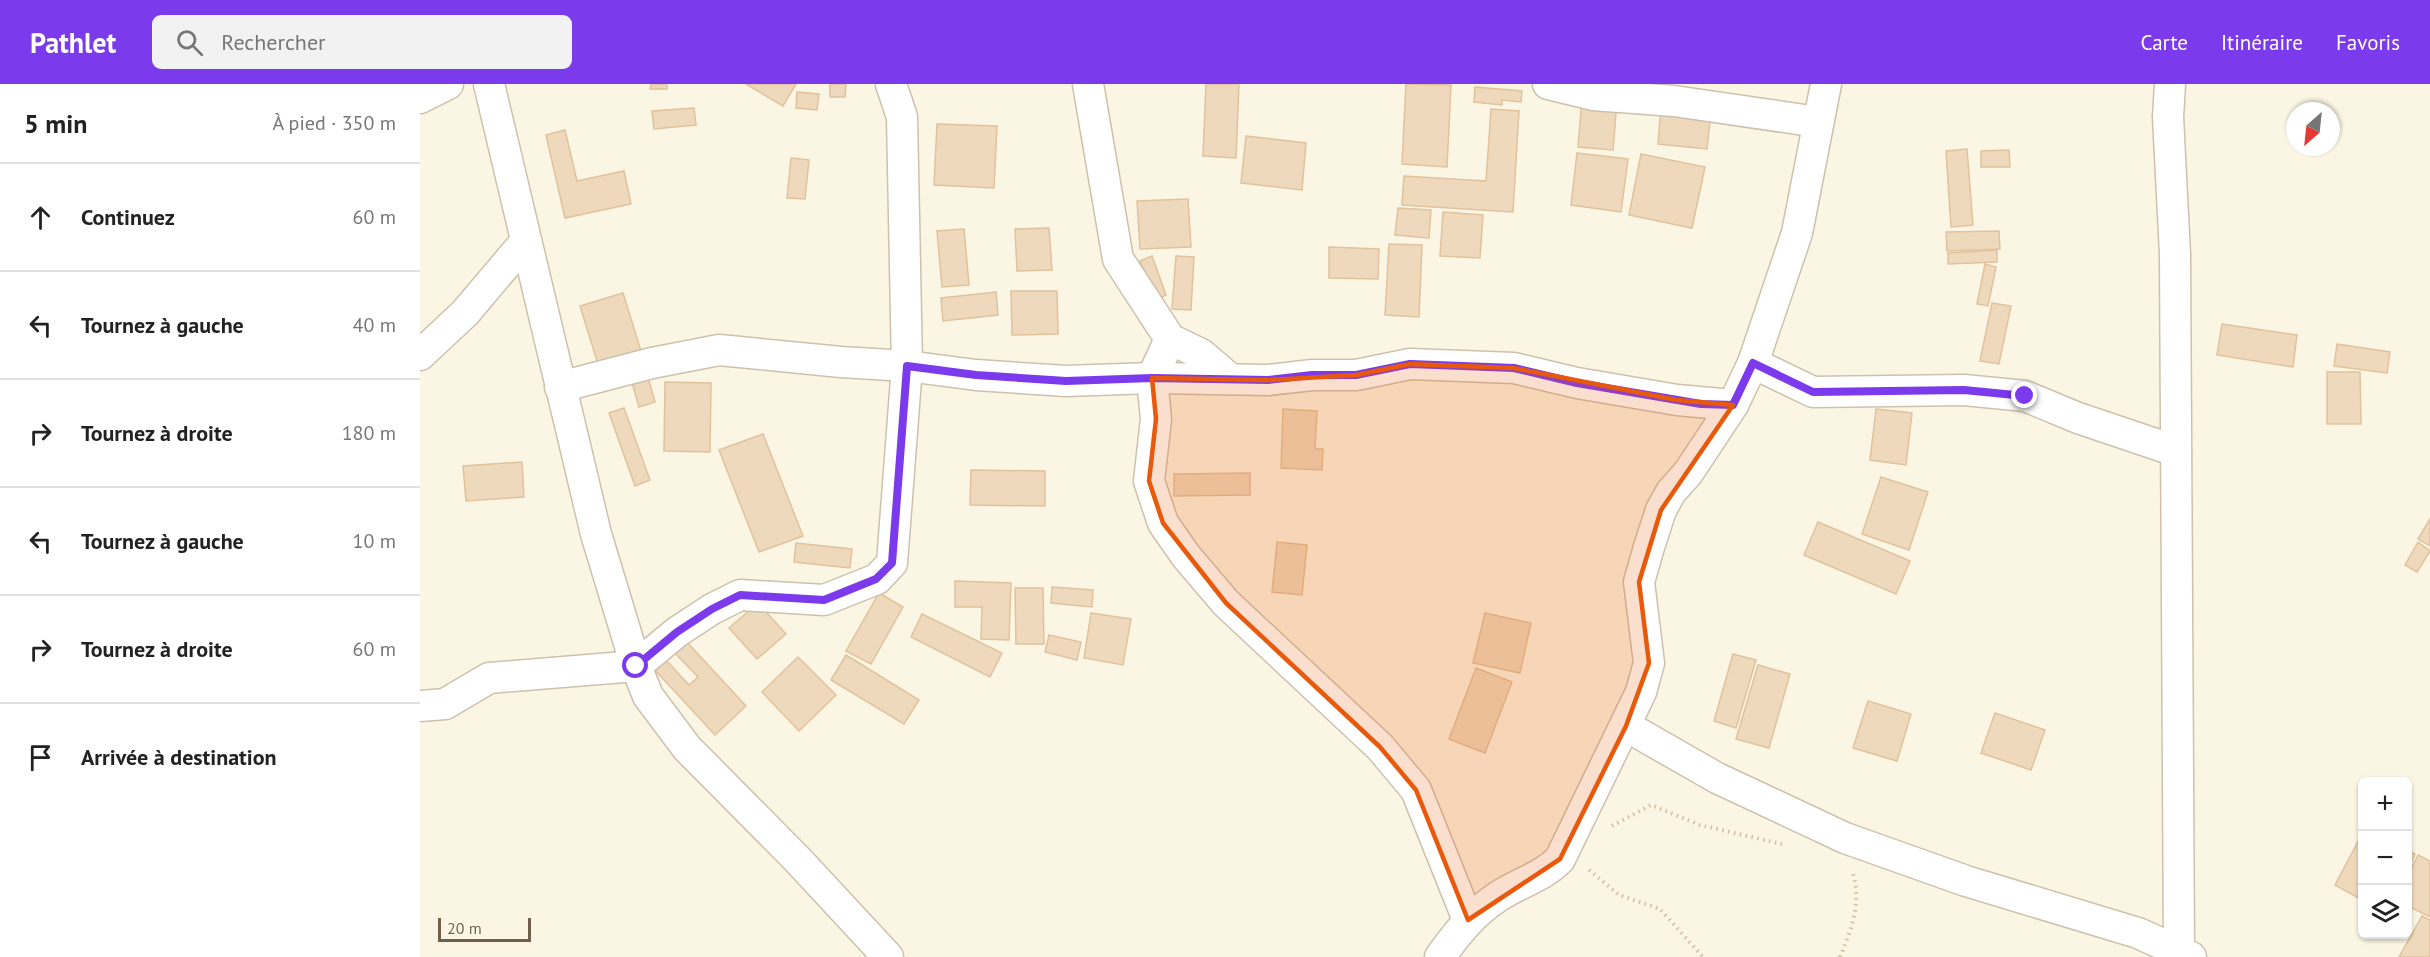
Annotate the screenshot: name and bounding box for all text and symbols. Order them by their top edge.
search box [152,15,572,69]
text: Pathlet [30,24,116,61]
icon: search [173,26,206,59]
text: Rechercher [221,28,326,56]
text: Carte [2141,29,2188,56]
text: Itinéraire [2221,29,2303,56]
text: Favoris [2336,29,2400,56]
north arrow [2286,102,2340,156]
text: 5 min [24,107,87,140]
text: À pied · 350 m [272,110,396,136]
icon: ahead [24,201,57,234]
text: Continuez [81,203,175,231]
text: 60 m [353,204,396,230]
icon: left [24,309,57,342]
text: Tournez à gauche [81,311,244,339]
text: 40 m [353,312,396,338]
route end [2011,382,2037,408]
icon: right [24,417,57,450]
text: Tournez à droite [81,419,233,447]
text: 180 m [342,420,396,446]
icon: left [24,525,57,558]
text: Tournez à gauche [81,527,244,555]
text: 10 m [353,528,396,554]
icon: right [24,633,57,666]
text: Tournez à droite [81,635,233,663]
text: 60 m [353,636,396,662]
route start [622,652,648,678]
icon: arrive [24,741,57,774]
text: Arrivée à destination [81,743,277,771]
map controls [2358,777,2412,939]
button: + [2358,777,2412,831]
button: − [2358,831,2412,885]
button: layers [2358,885,2412,939]
scale bar [438,915,531,942]
text: 20 m [447,918,482,938]

